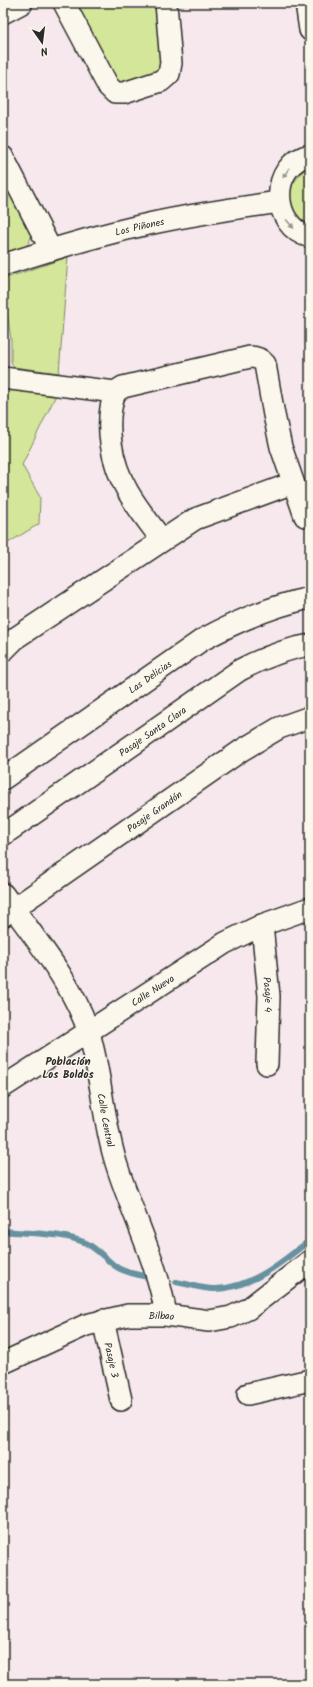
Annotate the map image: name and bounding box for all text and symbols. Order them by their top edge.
north arrow [22,22,62,62]
text: N [39,41,50,60]
one-way arrow [283,168,290,179]
street label: Los Piñones [113,214,166,241]
one-way arrow [286,218,295,229]
street label: Las Delicias [125,656,176,698]
street label: Pasaje Santa Clara [116,702,190,761]
street label: Pasaje Grandón [124,787,186,837]
street label: Calle Nueva [128,971,178,1011]
street label: Pasaje 4 [258,976,276,1013]
district label: Población Los Boldos [42,1053,94,1084]
street label: Calle Central [93,1092,118,1149]
street label: Bilbao [149,1308,176,1325]
street label: Pasaje 3 [99,1341,123,1380]

